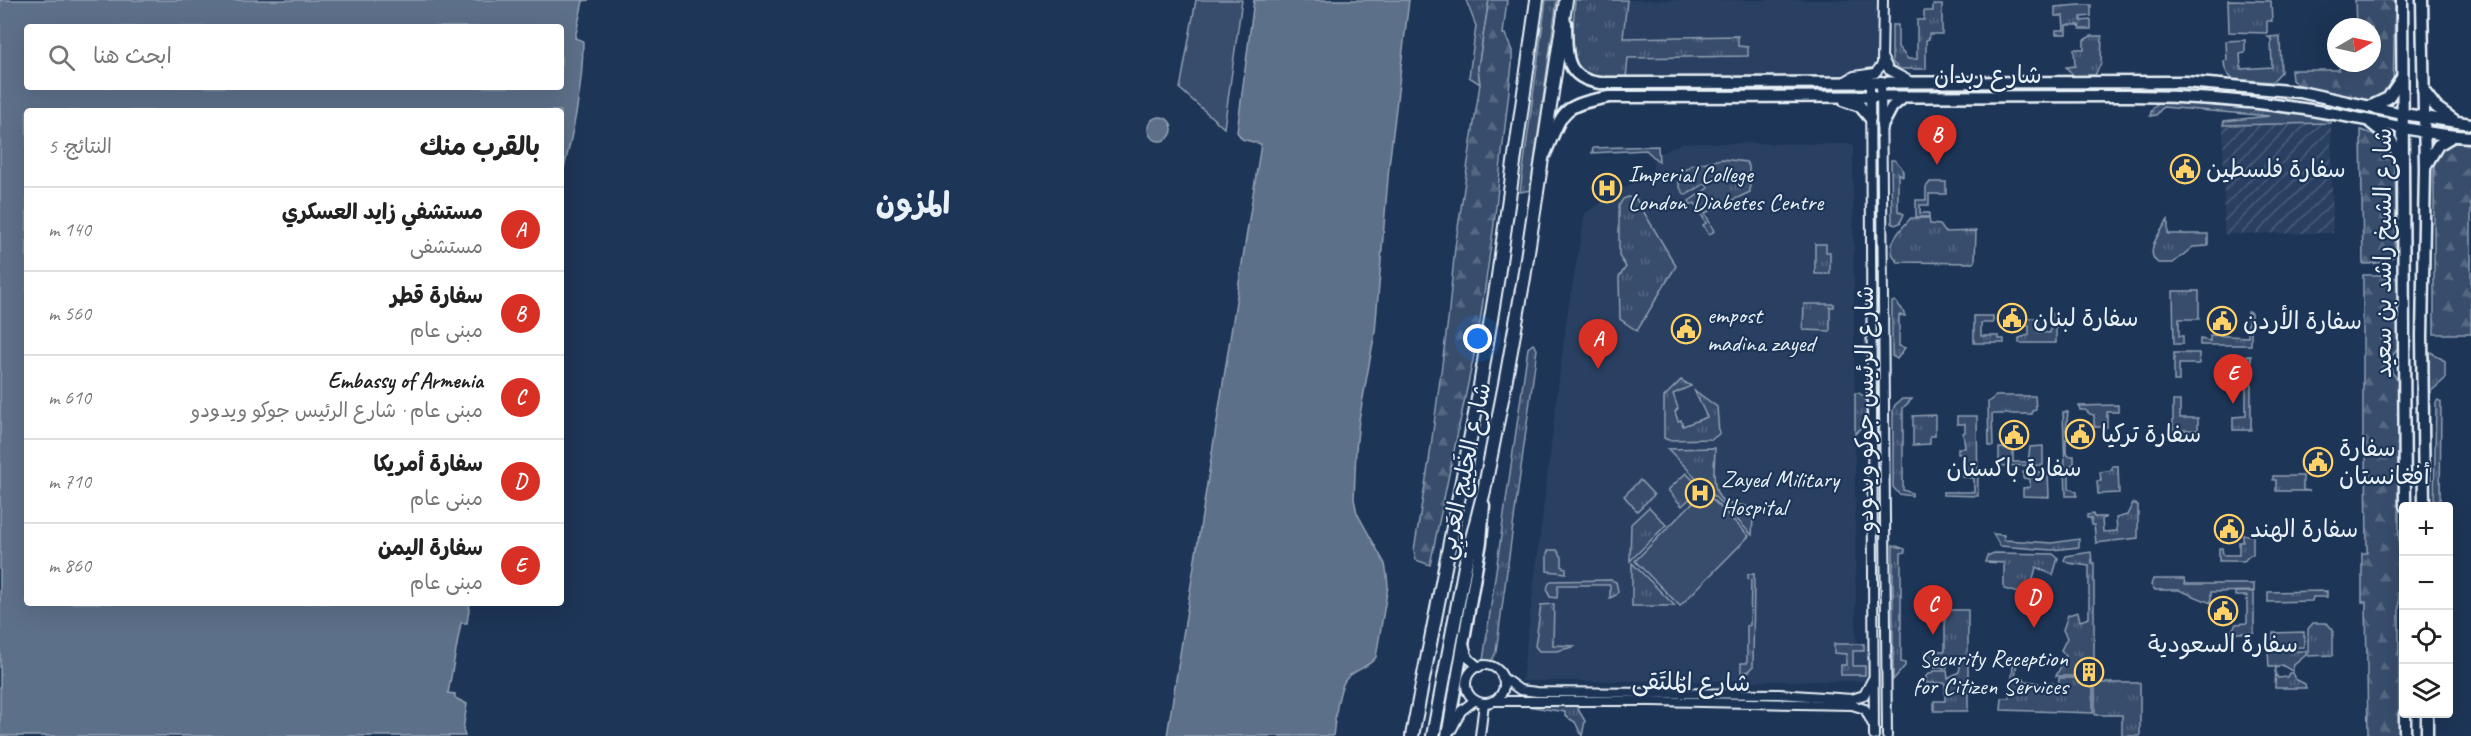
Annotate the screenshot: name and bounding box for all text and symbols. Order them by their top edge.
north arrow [2327,18,2381,72]
search box [24,24,564,90]
icon: search [45,41,78,74]
text: ابحث هنا [93,42,172,70]
street label: شارع ربدان [1934,60,2042,92]
pin: B [1918,116,1956,165]
street label: شارع الشيخ راشد بن سعيد [2368,128,2400,378]
text: بالقرب منك [420,130,540,163]
text: النتائج: 5 [48,134,112,159]
public building icon: سفارة فلسطين [2169,153,2201,185]
place label: سفارة فلسطين [2206,154,2346,184]
place label: Imperial College London Diabetes Centre [1628,159,1825,217]
hospital icon: Imperial College London Diabetes Centre [1591,172,1623,204]
district label: المزون [876,184,950,222]
text: مستشفي زايد العسكري [282,198,483,226]
text: 140 m [48,217,91,242]
text: A [515,217,526,242]
text: مستشفى [410,234,483,259]
text: سفارة قطر [391,282,483,310]
street label: شارع الرئيس جوكو ويدودو [1850,286,1882,533]
place label: empost madina zayed [1707,300,1818,358]
text: 560 m [48,301,91,326]
text: B [515,301,526,326]
public building icon: سفارة لبنان [1996,302,2028,334]
place label: سفارة لبنان [2033,303,2139,333]
place label: سفارة الأردن [2243,304,2362,336]
public building icon: سفارة الأردن [2206,305,2238,337]
public building icon: empost madina zayed [1670,313,1702,345]
text: مبنى عام [410,318,483,343]
pin: A [1578,320,1618,369]
your location [1463,324,1492,353]
pin: E [2214,354,2252,404]
text: Embassy of Armenia [328,367,483,395]
street label: شارع الخَلِيج العَربِي [1430,380,1503,563]
text: 610 m [48,385,91,410]
text: C [516,385,525,410]
text: مبنى عام · شارع الرئيس جوكو ويدودو [191,398,483,423]
public building icon: سفارة تركيا [2064,418,2096,450]
public building icon: سفارة باكستان [1998,419,2030,451]
place label: سفارة تركيا [2101,419,2201,449]
place label: سفارة أفغانستان [2339,433,2430,491]
public building icon: سفارة أفغانستان [2302,446,2334,478]
text: سفارة أمريكا [373,450,483,478]
place label: سفارة باكستان [1946,453,2082,483]
place label: Zayed Military Hospital [1721,464,1841,522]
text: 710 m [48,469,91,494]
text: D [515,469,526,494]
hospital icon: Zayed Military Hospital [1684,477,1716,509]
text: مبنى عام [410,486,483,511]
map controls [2399,502,2453,718]
button: + [2399,502,2453,556]
public building icon: سفارة الهند [2213,513,2245,545]
place label: سفارة الهند [2250,514,2358,544]
text: سفارة اليمن [378,534,483,562]
text: 860 m [48,553,91,578]
text: E [515,553,526,578]
button: − [2399,556,2453,610]
text: مبنى عام [410,570,483,595]
pin: D [2014,578,2054,628]
pin: C [1914,586,1952,635]
public building icon: سفارة السعودية [2207,595,2239,627]
button: locate [2399,610,2453,664]
place label: سفارة السعودية [2148,629,2298,660]
place label: Security Reception for Citizen Services [1913,643,2070,701]
building icon: Security Reception for Citizen Services [2073,656,2105,688]
button: layers [2399,664,2453,718]
street label: شارع المُلتَقى [1631,666,1751,700]

